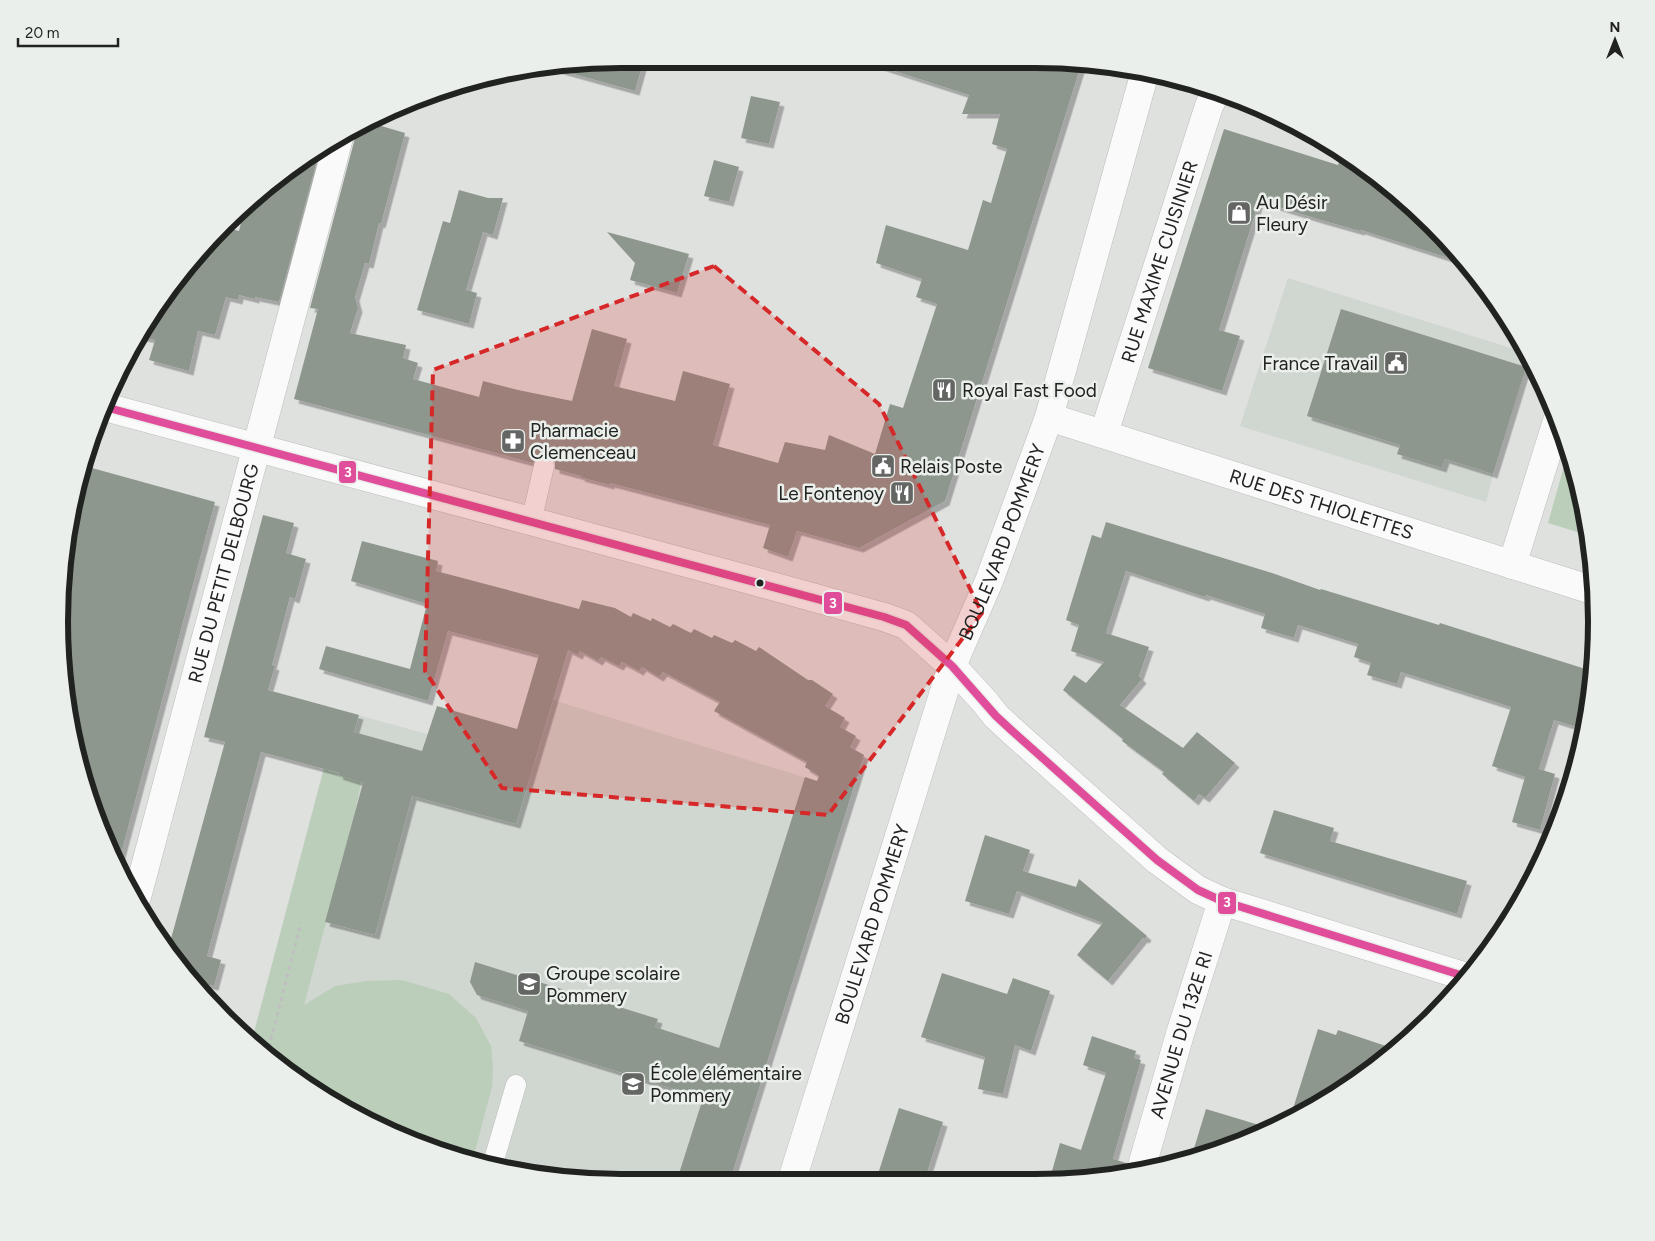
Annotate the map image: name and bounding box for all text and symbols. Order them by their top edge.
scale bar [18,15,118,47]
north arrow [1590,15,1640,65]
text: N [1610,19,1620,36]
text: 20 m [25,24,59,42]
street label: RUE MAXIME CUISINIER [1116,158,1203,366]
place label: Au Désir Fleury [1256,191,1328,236]
shop icon: Au Désir Fleury [1226,200,1252,226]
public building icon: France Travail [1383,350,1409,376]
place label: France Travail [1262,352,1378,375]
restaurant icon: Royal Fast Food [931,377,957,403]
place label: Royal Fast Food [962,379,1097,402]
place label: Pharmacie Clemenceau [530,419,636,464]
pharmacy icon: Pharmacie Clemenceau [500,428,526,454]
street label: BOULEVARD POMMERY [954,440,1050,644]
public building icon: Relais Poste [870,453,896,479]
place label: Relais Poste [900,455,1002,478]
line badge: 3 [338,460,357,484]
street label: RUE DU PETIT DELBOURG [183,461,264,686]
text: 3 [344,464,352,481]
street label: RUE DES THIOLETTES [1227,464,1416,544]
restaurant icon: Le Fontenoy [889,480,915,506]
place label: Le Fontenoy [778,482,884,505]
unlabelled marker [755,578,765,588]
line badge: 3 [823,591,843,615]
text: 3 [829,595,837,612]
street label: BOULEVARD POMMERY [830,821,914,1027]
line badge: 3 [1217,891,1237,915]
text: 3 [1223,894,1231,911]
street label: AVENUE DU 132E RI [1145,948,1217,1121]
place label: Groupe scolaire Pommery [546,962,680,1007]
school or university icon: Groupe scolaire Pommery [516,971,542,997]
place label: École élémentaire Pommery [650,1062,802,1107]
school or university icon: École élémentaire Pommery [620,1071,646,1097]

